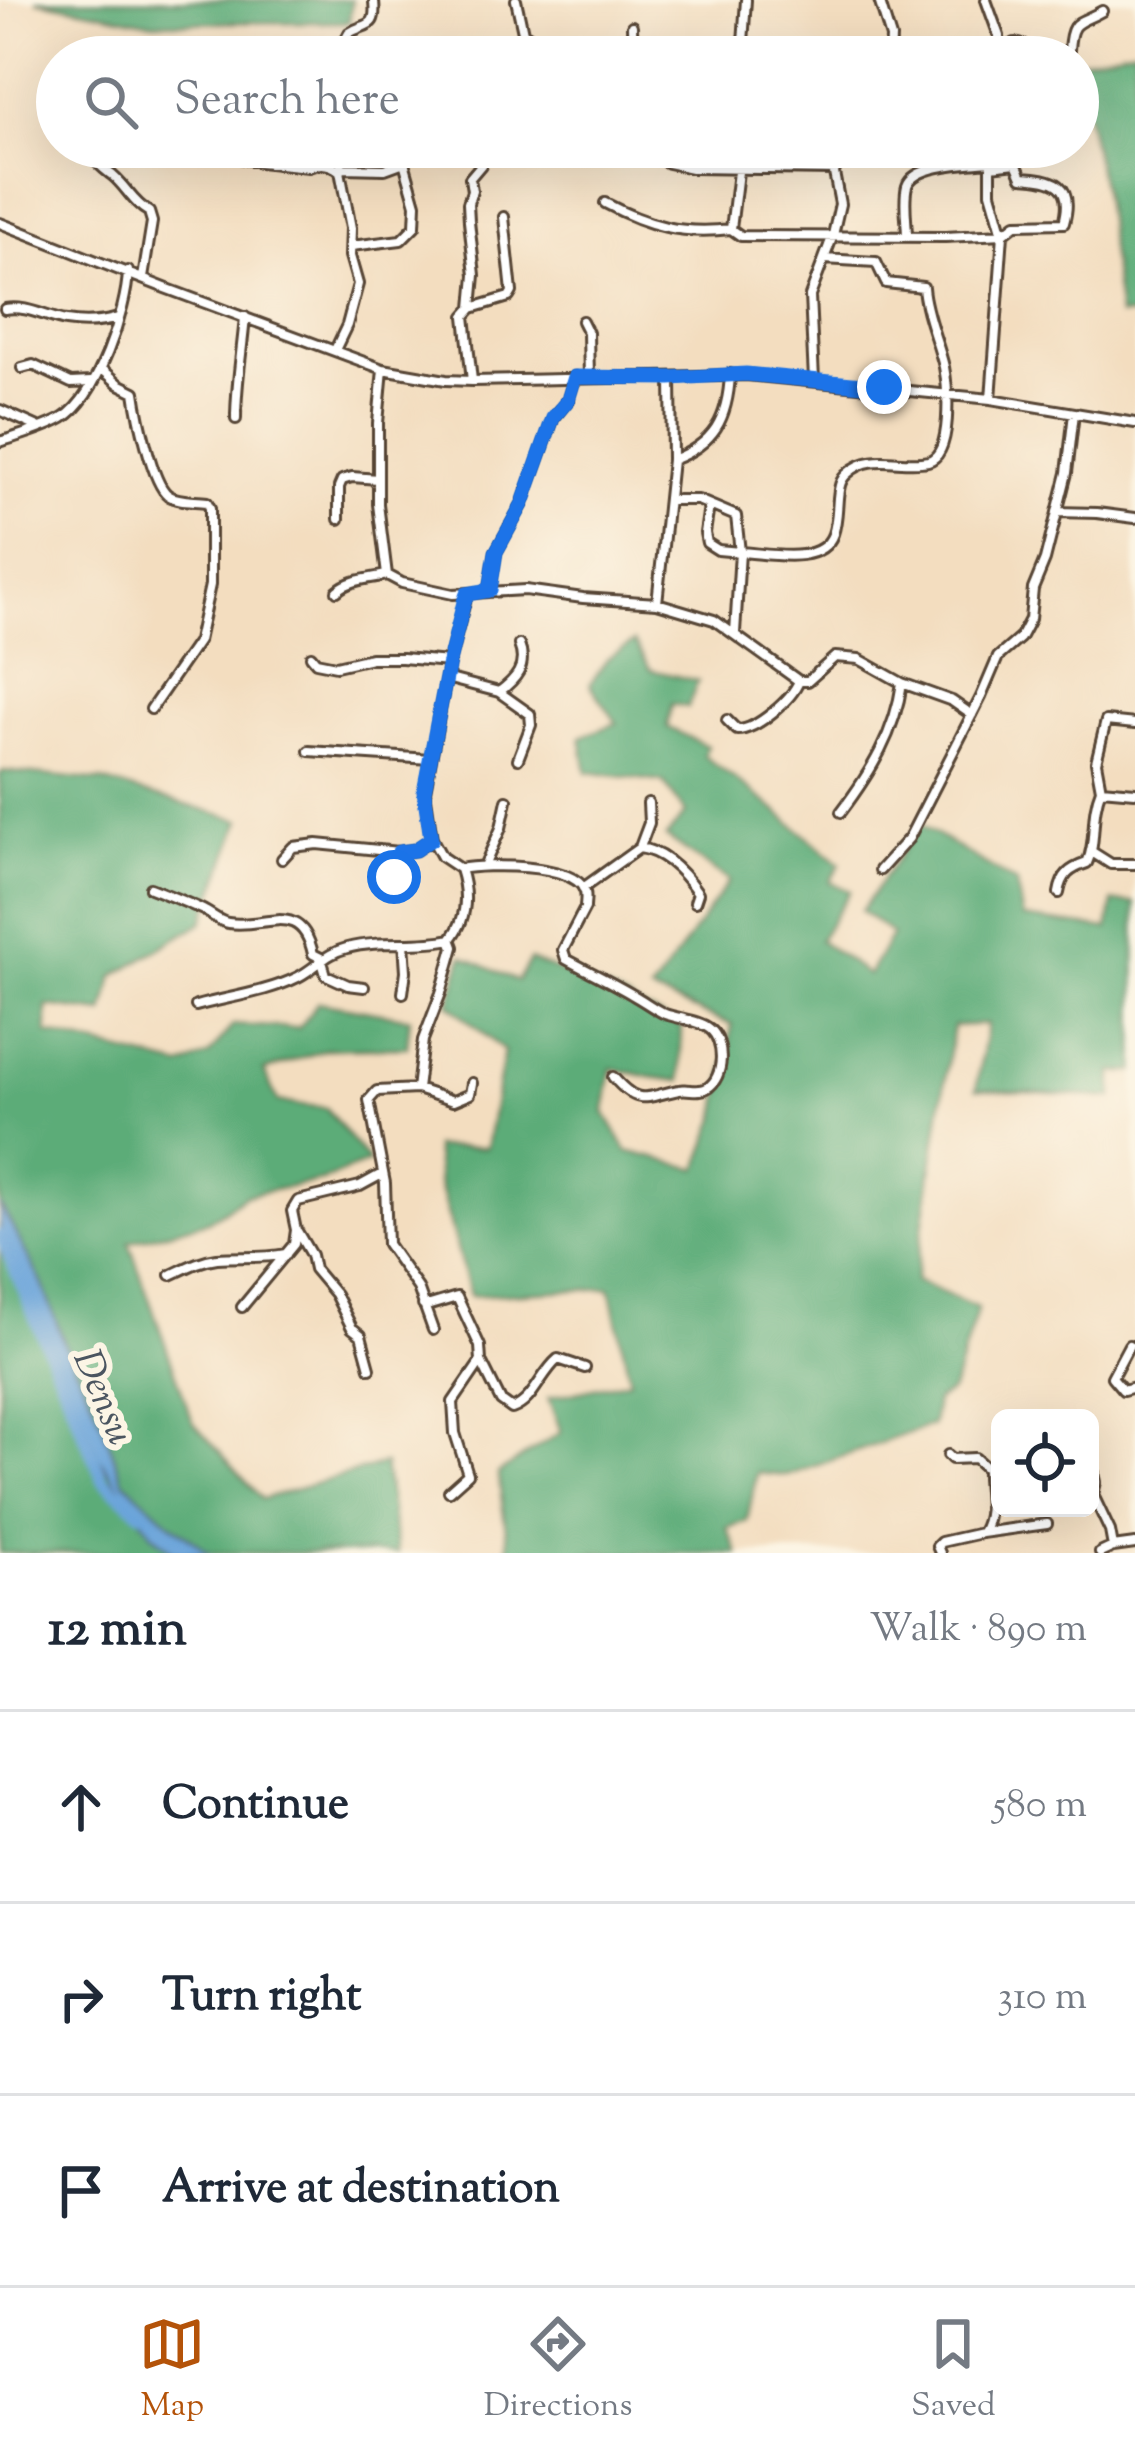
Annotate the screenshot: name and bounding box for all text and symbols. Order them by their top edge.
search box [36,36,1099,168]
icon: search [78,69,144,135]
text: Search here [174,70,400,135]
route end [857,360,911,414]
route start [367,850,421,904]
water label: Densu [56,1342,146,1454]
map controls [991,1409,1099,1517]
button: locate [991,1409,1099,1517]
text: 12 min [48,1595,187,1668]
text: Walk · 890 m [869,1603,1087,1659]
icon: ahead [48,1774,114,1840]
text: Continue [162,1774,349,1839]
text: 580 m [993,1779,1087,1835]
icon: right [48,1966,114,2032]
text: Turn right [162,1966,361,2031]
text: 310 m [997,1971,1087,2027]
icon: arrive [48,2158,114,2224]
text: Arrive at destination [162,2158,560,2223]
tab: Map [139,2311,205,2431]
tab: Directions [484,2311,633,2431]
tab: Saved [911,2311,996,2431]

